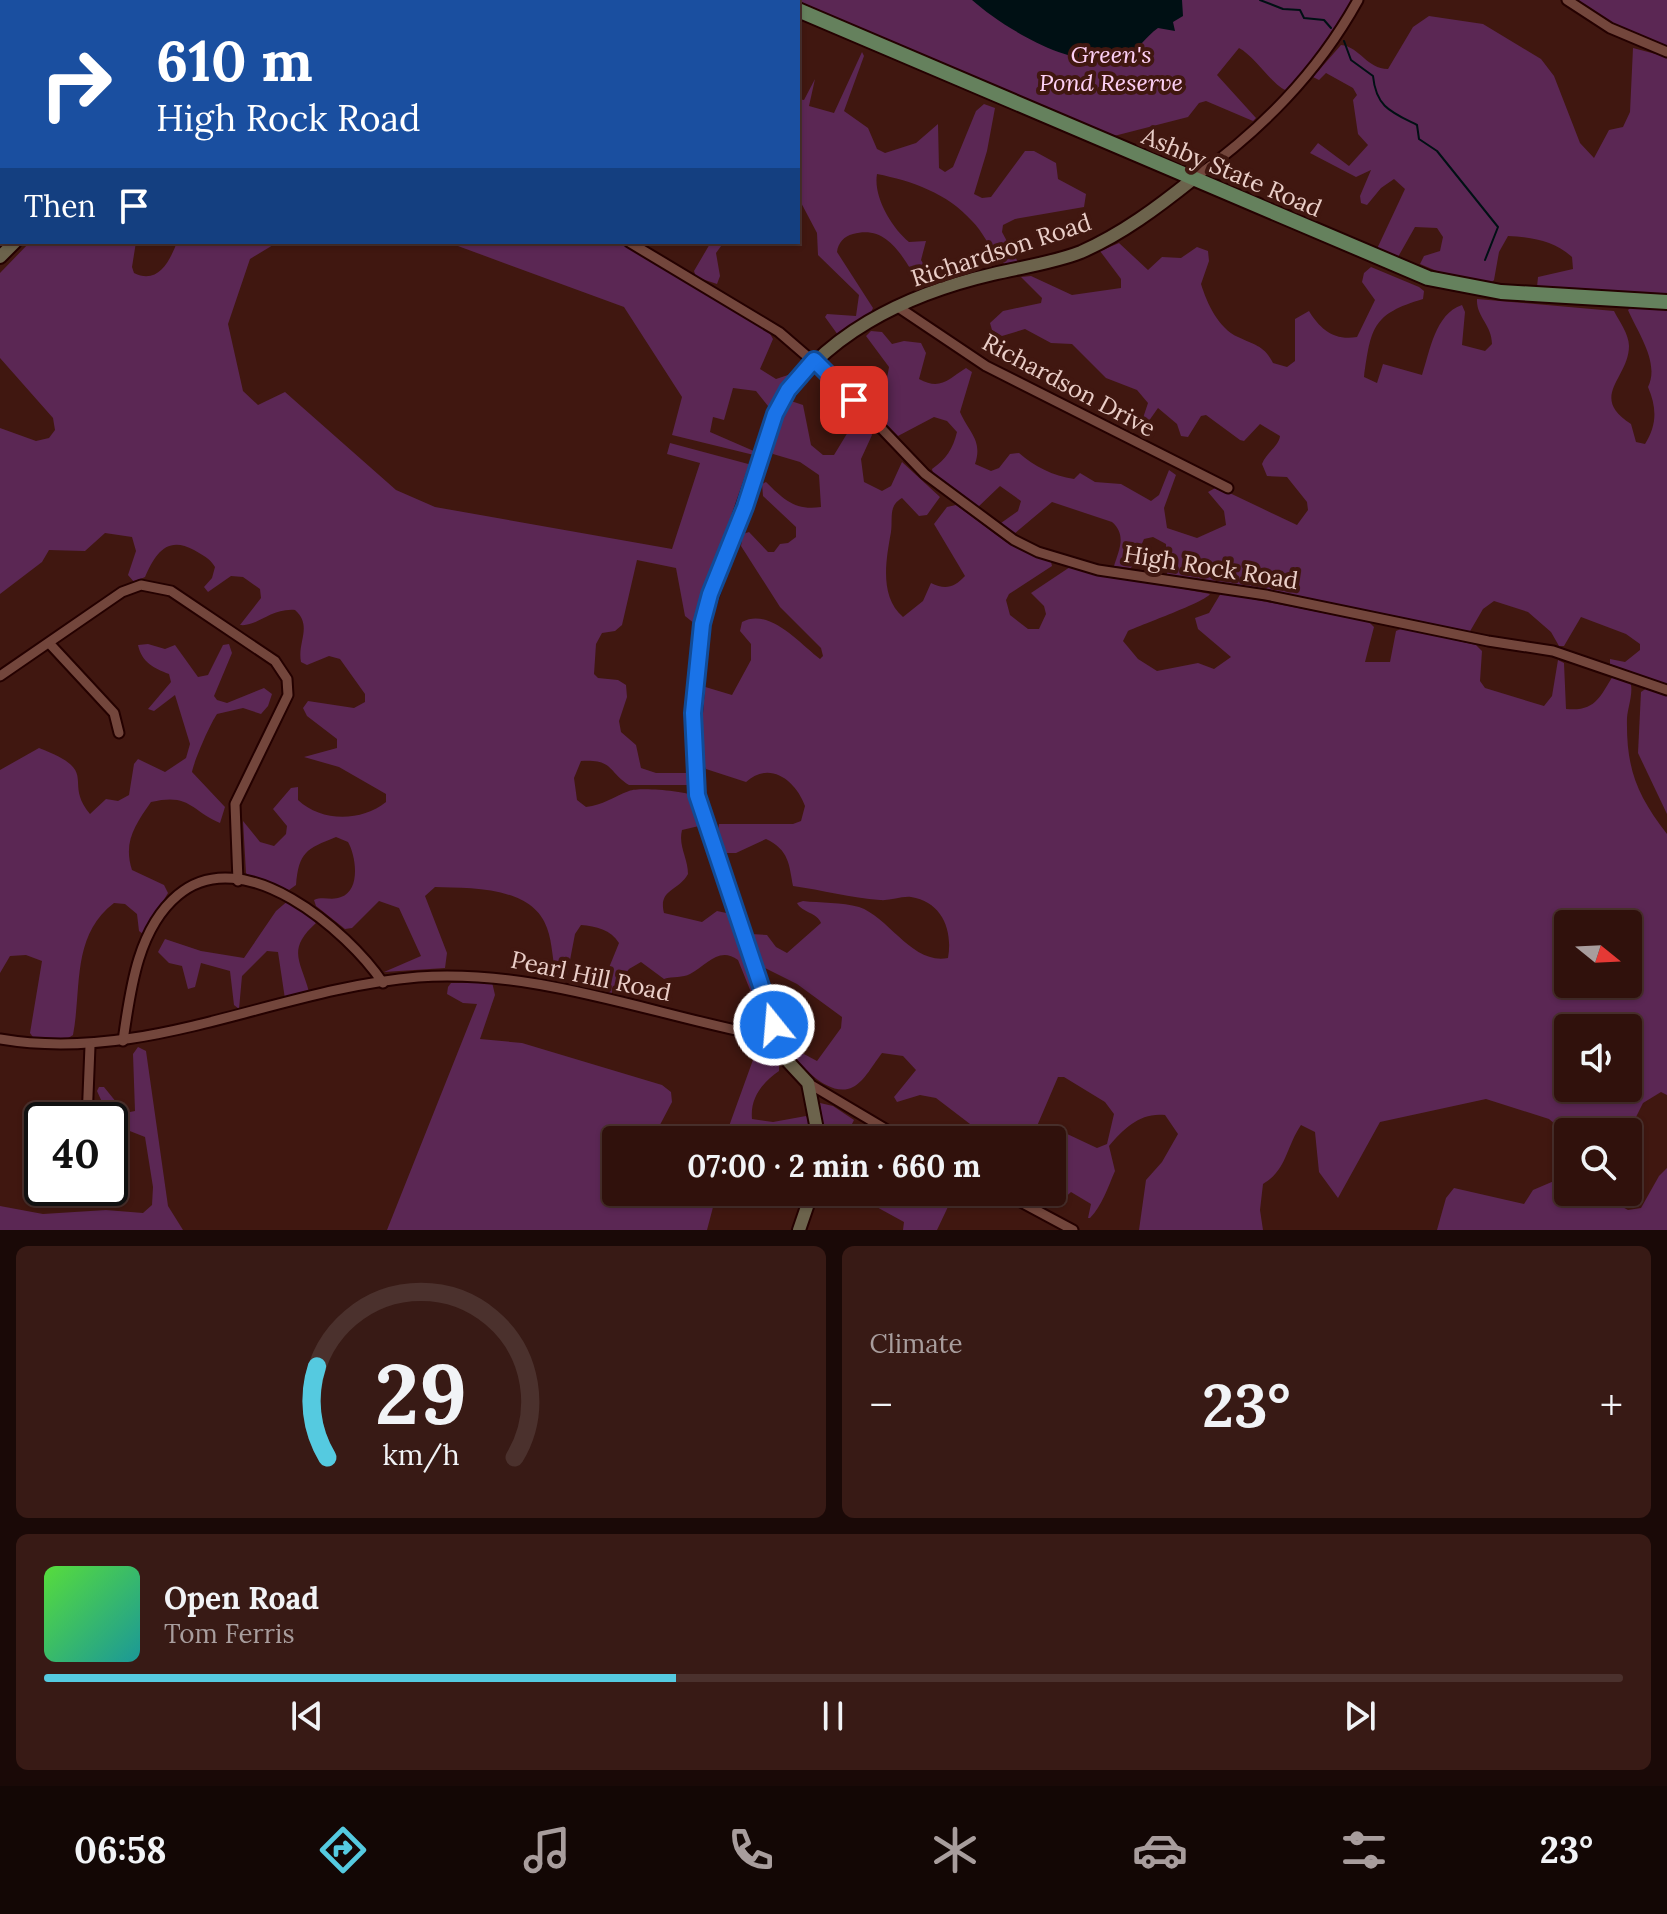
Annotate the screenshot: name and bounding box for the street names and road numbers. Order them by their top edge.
street label: Ashby State Road [1136,120,1327,224]
street label: Richardson Road [907,206,1095,294]
street label: Richardson Drive [977,326,1161,444]
street label: High Rock Road [1121,538,1301,596]
street label: Pearl Hill Road [508,944,674,1008]

